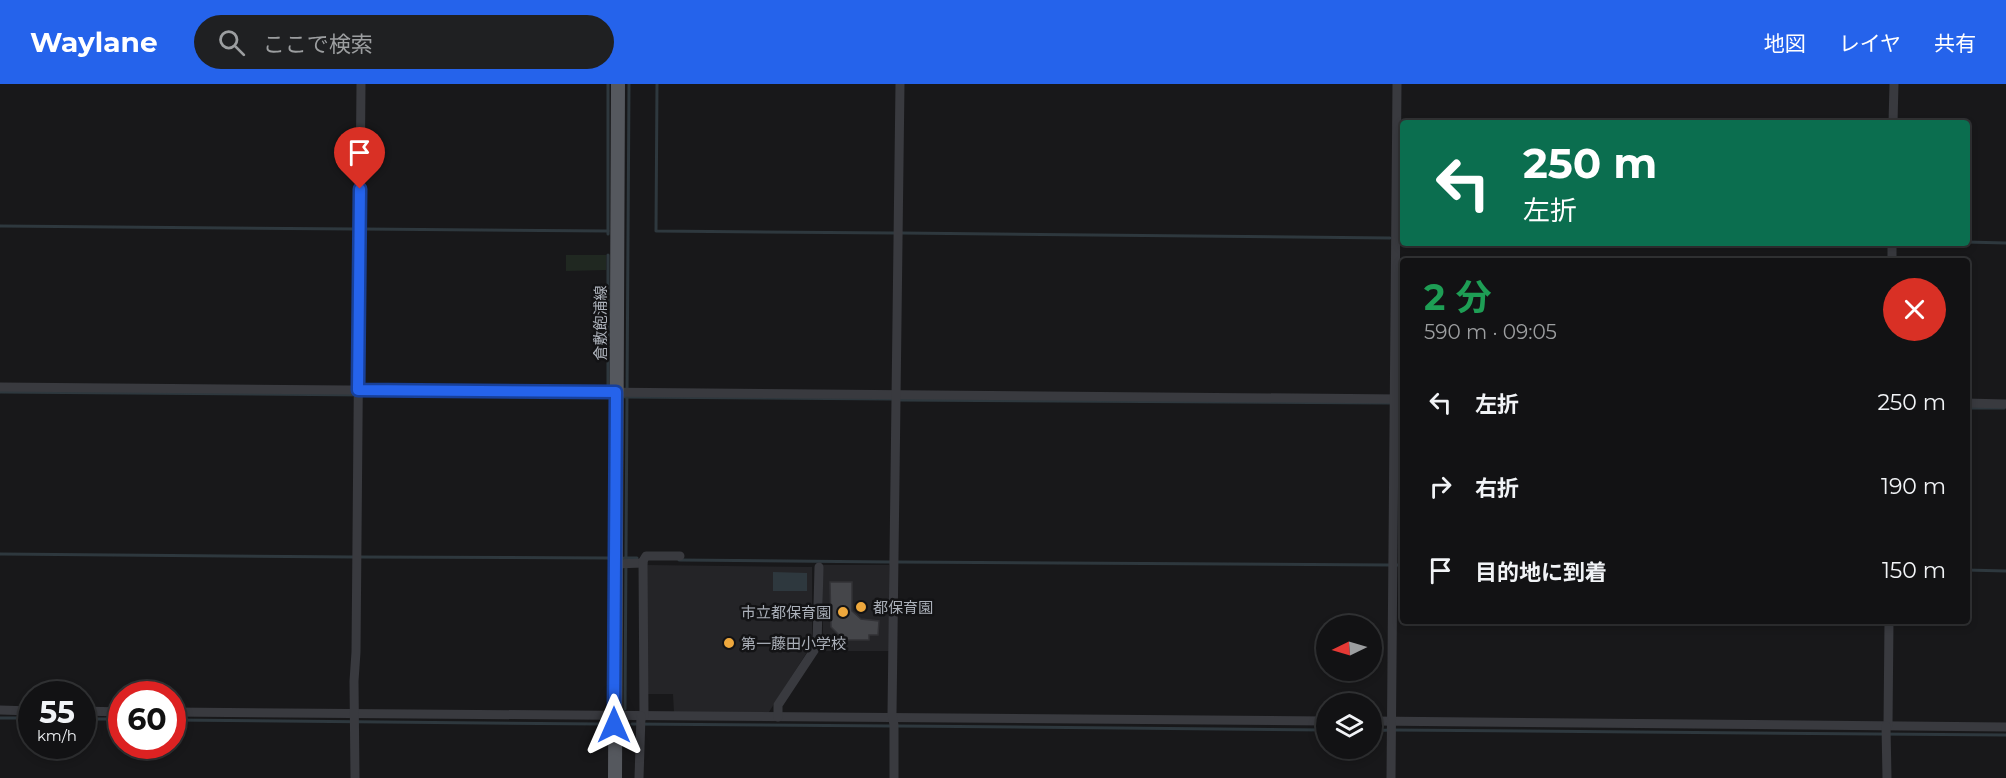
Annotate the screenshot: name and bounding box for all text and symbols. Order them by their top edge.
search box [194,15,614,69]
text: Waylane [30,25,158,59]
icon: search [215,26,248,59]
text: ここで検索 [263,31,373,58]
text: 地図 [1764,31,1806,56]
text: レイヤ [1839,31,1901,56]
text: 共有 [1934,31,1976,56]
pin [334,127,385,189]
icon: arrive [343,136,376,169]
text: 250 m [1523,137,1657,189]
icon: left [1424,144,1502,222]
text: 左折 [1523,194,1577,227]
text: 2 分 [1424,275,1491,319]
button: close [1883,278,1946,341]
street label: 倉敷飽浦線 [591,285,610,361]
text: 590 m · 09:05 [1424,320,1557,344]
icon: left [1424,386,1457,419]
text: 250 m [1877,389,1946,416]
text: 左折 [1475,391,1519,418]
icon: right [1424,470,1457,503]
text: 190 m [1881,473,1946,500]
text: 右折 [1475,475,1519,502]
icon: arrive [1424,554,1457,587]
text: 150 m [1882,557,1946,584]
text: 目的地に到着 [1475,559,1607,586]
place label: 都保育園 [873,598,933,617]
marker: 都保育園 [854,600,868,614]
place label: 市立都保育園 [741,603,831,622]
marker: 市立都保育園 [836,605,850,619]
north arrow [1316,615,1382,681]
map controls [1316,615,1382,759]
place label: 第一藤田小学校 [741,634,846,653]
marker: 第一藤田小学校 [722,636,736,650]
speed limit sign: 60 [108,681,186,759]
position arrow [582,693,646,757]
button: layers [1316,693,1382,759]
text: 55 [39,694,75,731]
text: km/h [37,726,77,745]

